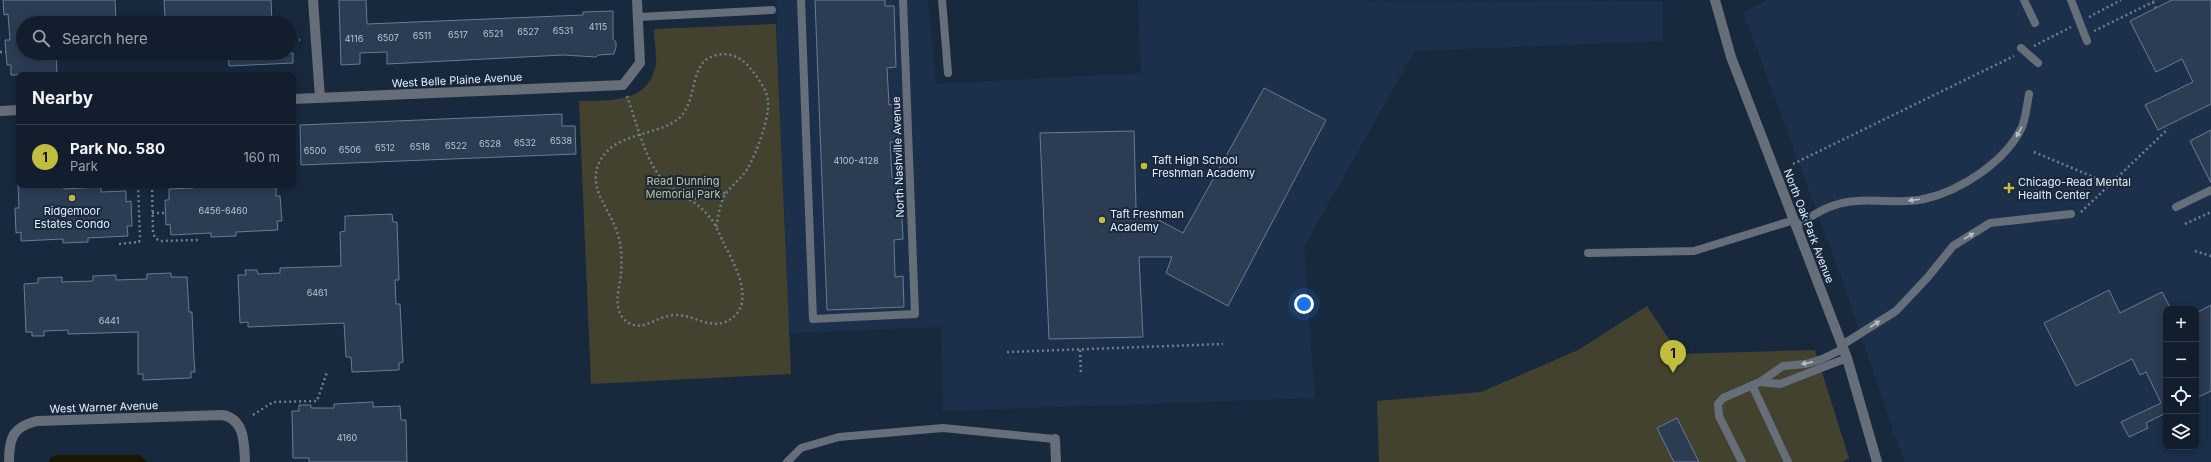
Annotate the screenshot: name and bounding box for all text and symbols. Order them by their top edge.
search box [16,16,296,60]
house number: 4115 [589,21,607,32]
house number: 6531 [553,25,573,36]
house number: 6527 [517,26,539,37]
icon: search [30,27,52,49]
house number: 6521 [483,28,503,39]
text: Search here [62,29,148,48]
house number: 6517 [448,29,468,40]
house number: 6511 [413,30,431,41]
house number: 6507 [377,32,399,43]
house number: 4116 [345,33,364,44]
street label: West Belle Plaine Avenue [391,70,523,90]
text: Nearby [32,88,93,108]
street label: North Nashville Avenue [889,96,907,218]
one-way arrow [2016,126,2023,138]
house number: 6538 [550,135,573,146]
house number: 6532 [514,137,536,148]
house number: 6528 [479,138,501,149]
text: Park No. 580 [70,139,165,158]
house number: 6522 [445,140,467,151]
house number: 6518 [410,141,431,152]
house number: 6512 [375,142,395,153]
house number: 6506 [339,144,362,155]
house number: 6500 [304,145,327,156]
text: 1 [42,149,48,165]
text: 160 m [243,149,280,165]
place label: Taft High School Freshman Academy [1152,153,1255,180]
house number: 4100-4128 [833,155,879,166]
text: Park [70,158,98,174]
marker: Taft High School Freshman Academy [1139,161,1149,171]
street label: North Oak Park Avenue [1781,167,1837,285]
park label: Read Dunning Memorial Park [645,174,721,201]
place label: Chicago-Read Mental Health Center [2018,175,2131,202]
marker: Chicago-Read Mental Health Center [2003,182,2015,194]
marker: Ridgemoor Estates Condo [67,193,77,203]
one-way arrow [1908,197,1920,204]
place label: Ridgemoor Estates Condo [34,204,110,231]
house number: 6456-6460 [198,205,248,216]
place label: Taft Freshman Academy [1110,207,1184,234]
marker: Taft Freshman Academy [1097,215,1107,225]
one-way arrow [1963,233,1975,240]
house number: 6461 [307,287,327,298]
your location [1294,294,1314,314]
map controls [2163,306,2199,450]
button: + [2163,306,2199,342]
house number: 6441 [99,315,119,326]
one-way arrow [1869,321,1881,328]
pin: 1 [1660,340,1686,373]
button: − [2163,342,2199,378]
one-way arrow [1801,360,1813,366]
button: locate [2163,378,2199,414]
street label: West Warner Avenue [49,398,159,416]
button: layers [2163,414,2199,450]
house number: 4160 [337,432,358,443]

